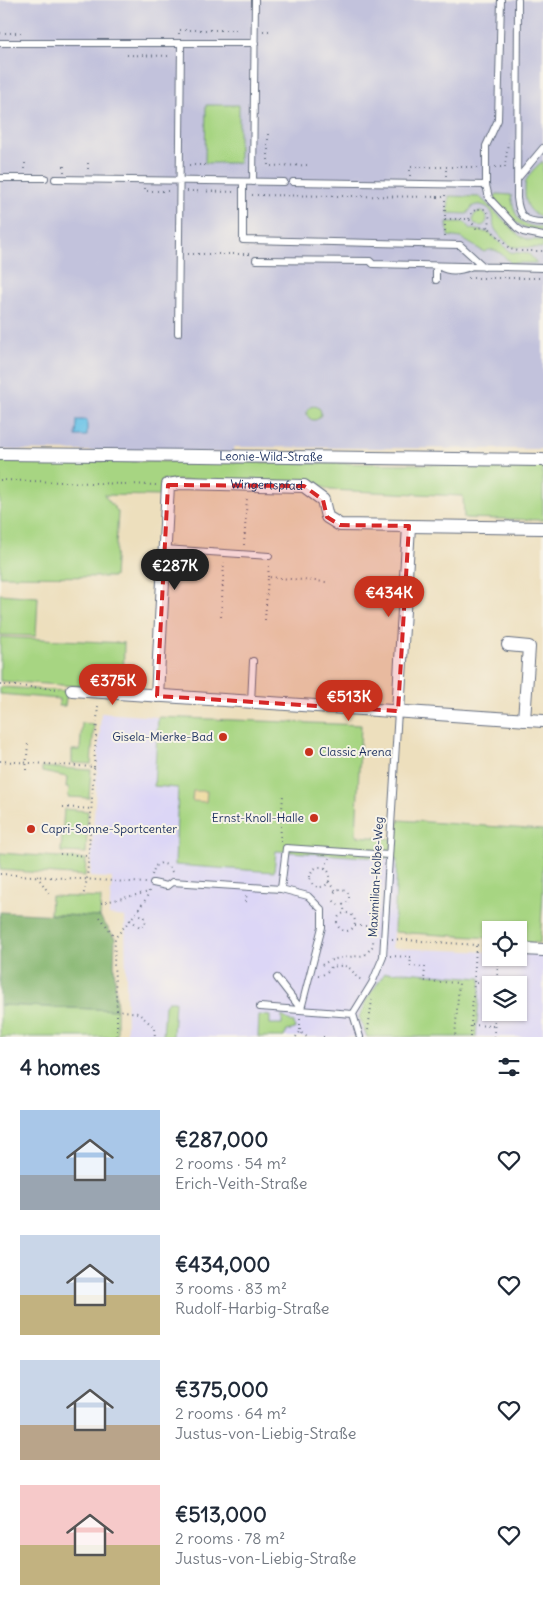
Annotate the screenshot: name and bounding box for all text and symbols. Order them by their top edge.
street label: Leonie-Wild-Straße [219,448,323,464]
street label: Wingertspfad [230,476,303,493]
pin: €287K [140,548,210,591]
text: €287K [152,555,198,575]
pin: €434K [354,576,424,618]
text: €434K [365,582,413,602]
pin: €375K [78,664,148,706]
text: €375K [90,670,136,690]
pin: €513K [314,680,384,722]
text: €513K [327,686,371,706]
place label: Gisela-Mierke-Bad [112,729,213,744]
marker: Gisela-Mierke-Bad [217,731,229,743]
place label: Classic Arena [319,744,392,759]
marker: Classic Arena [303,746,315,758]
place label: Ernst-Knoll-Halle [212,810,304,825]
marker: Ernst-Knoll-Halle [308,812,320,824]
street label: Maximilian-Kolbe-Weg [365,816,386,938]
place label: Capri-Sonne-Sportcenter [41,821,177,836]
marker: Capri-Sonne-Sportcenter [25,823,37,835]
map controls [482,921,527,1021]
button: locate [482,921,527,966]
button: layers [482,976,527,1021]
icon: filters [495,1053,523,1081]
text: 4 homes [20,1054,100,1081]
text: €287,000 [175,1126,268,1153]
icon: home [60,1130,120,1190]
icon: heart [495,1146,523,1174]
text: 2 rooms · 54 m² [175,1153,287,1173]
text: Erich-Veith-Straße [175,1173,307,1193]
text: €434,000 [175,1251,270,1278]
icon: home [60,1255,120,1315]
icon: heart [495,1271,523,1299]
text: 3 rooms · 83 m² [175,1278,287,1298]
text: Rudolf-Harbig-Straße [175,1298,330,1318]
text: €375,000 [175,1376,269,1403]
icon: home [60,1380,120,1440]
icon: heart [495,1396,523,1424]
text: 2 rooms · 64 m² [175,1403,287,1423]
text: Justus-von-Liebig-Straße [175,1423,356,1443]
text: €513,000 [175,1501,267,1528]
icon: home [60,1505,120,1565]
icon: heart [495,1521,523,1549]
text: 2 rooms · 78 m² [175,1528,285,1548]
text: Justus-von-Liebig-Straße [175,1548,356,1568]

